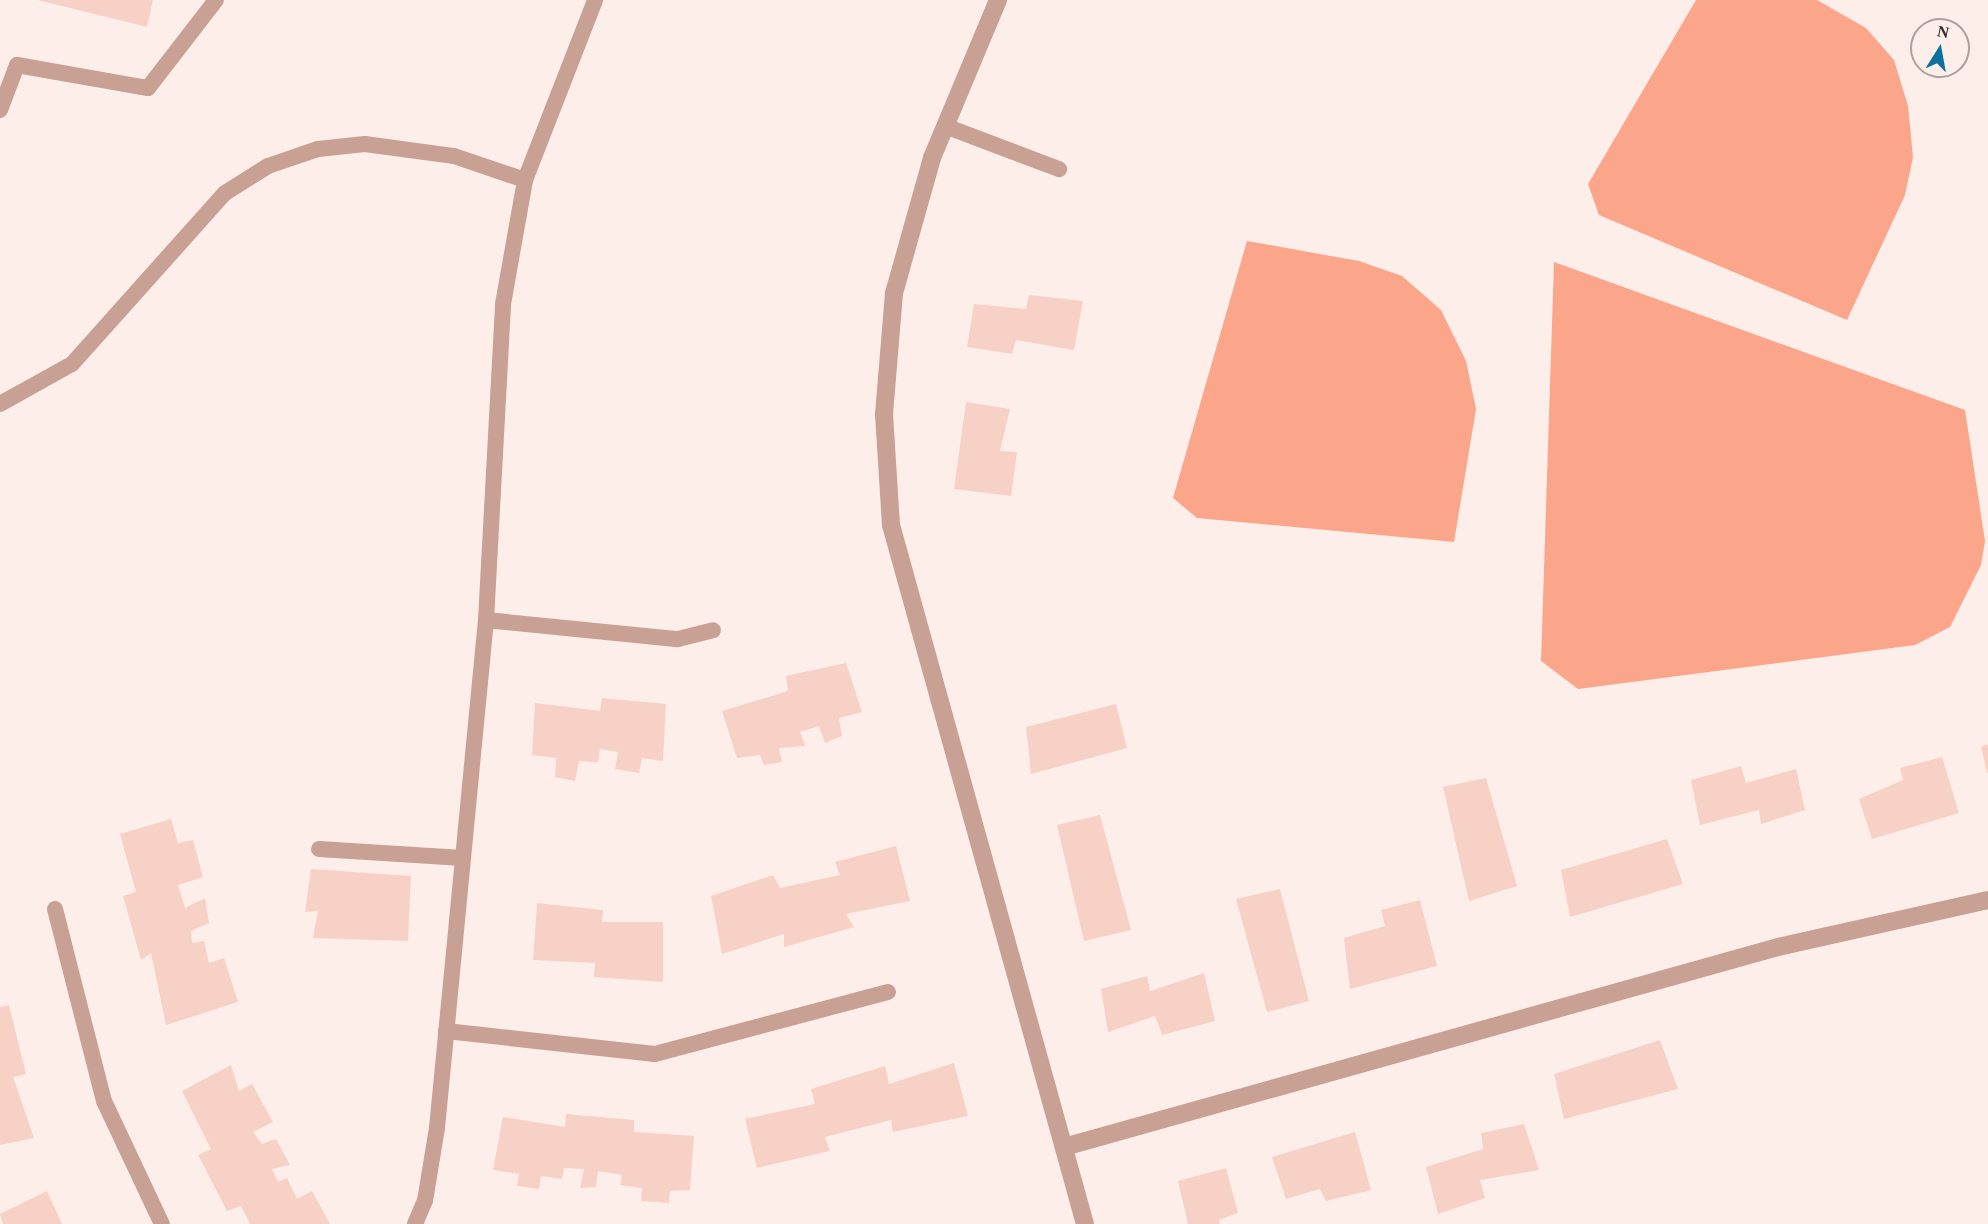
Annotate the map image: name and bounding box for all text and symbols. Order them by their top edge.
north arrow [1910,18,1970,78]
text: N [1936,22,1950,41]

